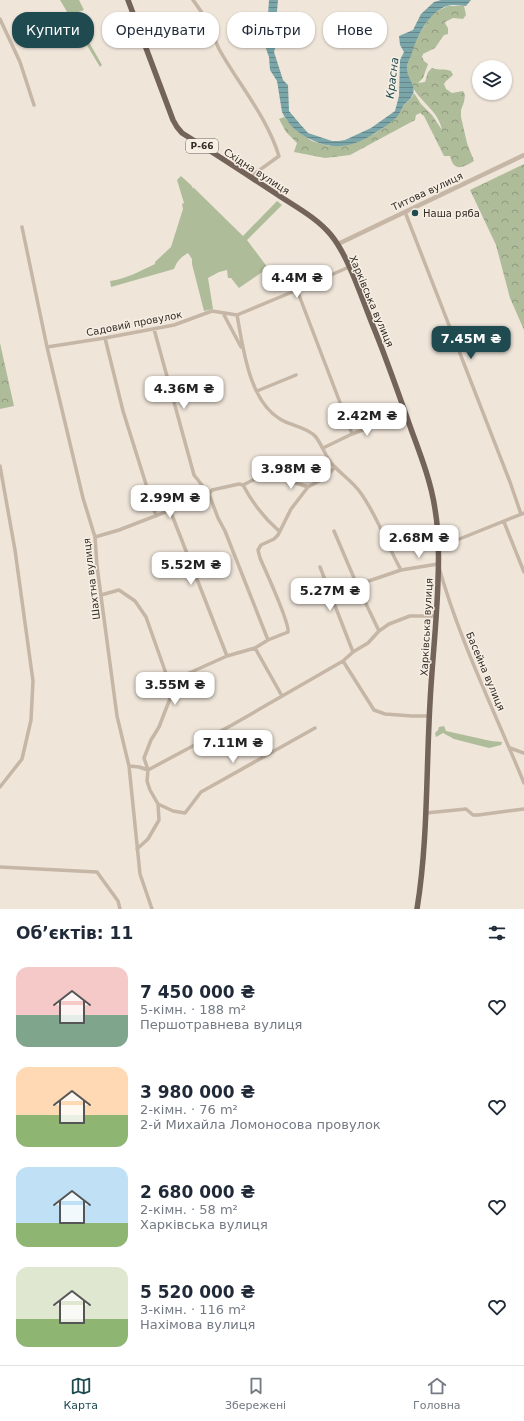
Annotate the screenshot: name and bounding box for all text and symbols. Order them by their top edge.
chip: Купити [12,12,94,48]
chip: Орендувати [102,12,219,48]
chip: Фільтри [227,12,315,48]
chip: Нове [323,12,387,48]
water label: Красна [384,56,402,99]
map controls [472,60,512,100]
button: layers [472,60,512,100]
road number: Р-66 [186,139,218,153]
street label: Східна вулиця [222,146,292,197]
street label: Титова вулиця [389,170,465,213]
marker: Наша ряба [410,208,420,218]
place label: Наша ряба [423,208,480,219]
street label: Харківська вулиця [347,254,396,349]
pin: 4.4M ₴ [264,265,330,299]
text: 4.4M ₴ [271,270,323,285]
street label: Садовий провулок [85,309,183,338]
pin: 7.45M ₴ [434,326,508,360]
text: 7.45M ₴ [441,331,501,346]
pin: 4.36M ₴ [147,376,221,410]
text: 4.36M ₴ [154,381,214,396]
pin: 2.42M ₴ [330,403,404,437]
text: 2.42M ₴ [337,408,397,423]
pin: 3.98M ₴ [254,456,328,490]
text: 3.98M ₴ [261,461,321,476]
pin: 2.99M ₴ [133,485,207,519]
text: 2.99M ₴ [140,490,200,505]
pin: 2.68M ₴ [382,525,456,559]
text: 2.68M ₴ [389,530,449,545]
street label: Шахтна вулиця [81,538,102,620]
pin: 5.52M ₴ [154,552,228,586]
text: 5.52M ₴ [161,557,221,572]
pin: 5.27M ₴ [293,578,367,612]
street label: Харківська вулиця [418,578,435,676]
text: 5.27M ₴ [300,583,360,598]
street label: Басейна вулиця [464,630,507,712]
pin: 3.55M ₴ [138,672,212,706]
text: 3.55M ₴ [145,677,205,692]
pin: 7.11M ₴ [196,730,270,764]
text: 7.11M ₴ [203,735,263,750]
icon: filters [486,922,508,944]
text: Об’єктів: 11 [16,923,133,943]
text: 7 450 000 ₴ [140,982,255,1002]
icon: home [48,983,96,1031]
icon: heart [486,996,508,1018]
text: 5-кімн. · 188 m² [140,1002,246,1017]
text: Першотравнева вулиця [140,1017,302,1032]
text: 3 980 000 ₴ [140,1082,255,1102]
icon: home [48,1083,96,1131]
icon: heart [486,1096,508,1118]
text: 2-кімн. · 76 m² [140,1102,238,1117]
text: 2-й Михайла Ломоносова провулок [140,1117,381,1132]
text: 2 680 000 ₴ [140,1182,255,1202]
icon: home [48,1183,96,1231]
icon: heart [486,1196,508,1218]
text: 2-кімн. · 58 m² [140,1202,238,1217]
text: Харківська вулиця [140,1217,268,1232]
text: 5 520 000 ₴ [140,1282,255,1302]
icon: home [48,1283,96,1331]
icon: heart [486,1296,508,1318]
text: 3-кімн. · 116 m² [140,1302,246,1317]
text: Нахімова вулиця [140,1317,255,1332]
tab: Карта [63,1375,98,1412]
tab: Збережені [225,1375,286,1412]
tab: Головна [413,1375,461,1412]

